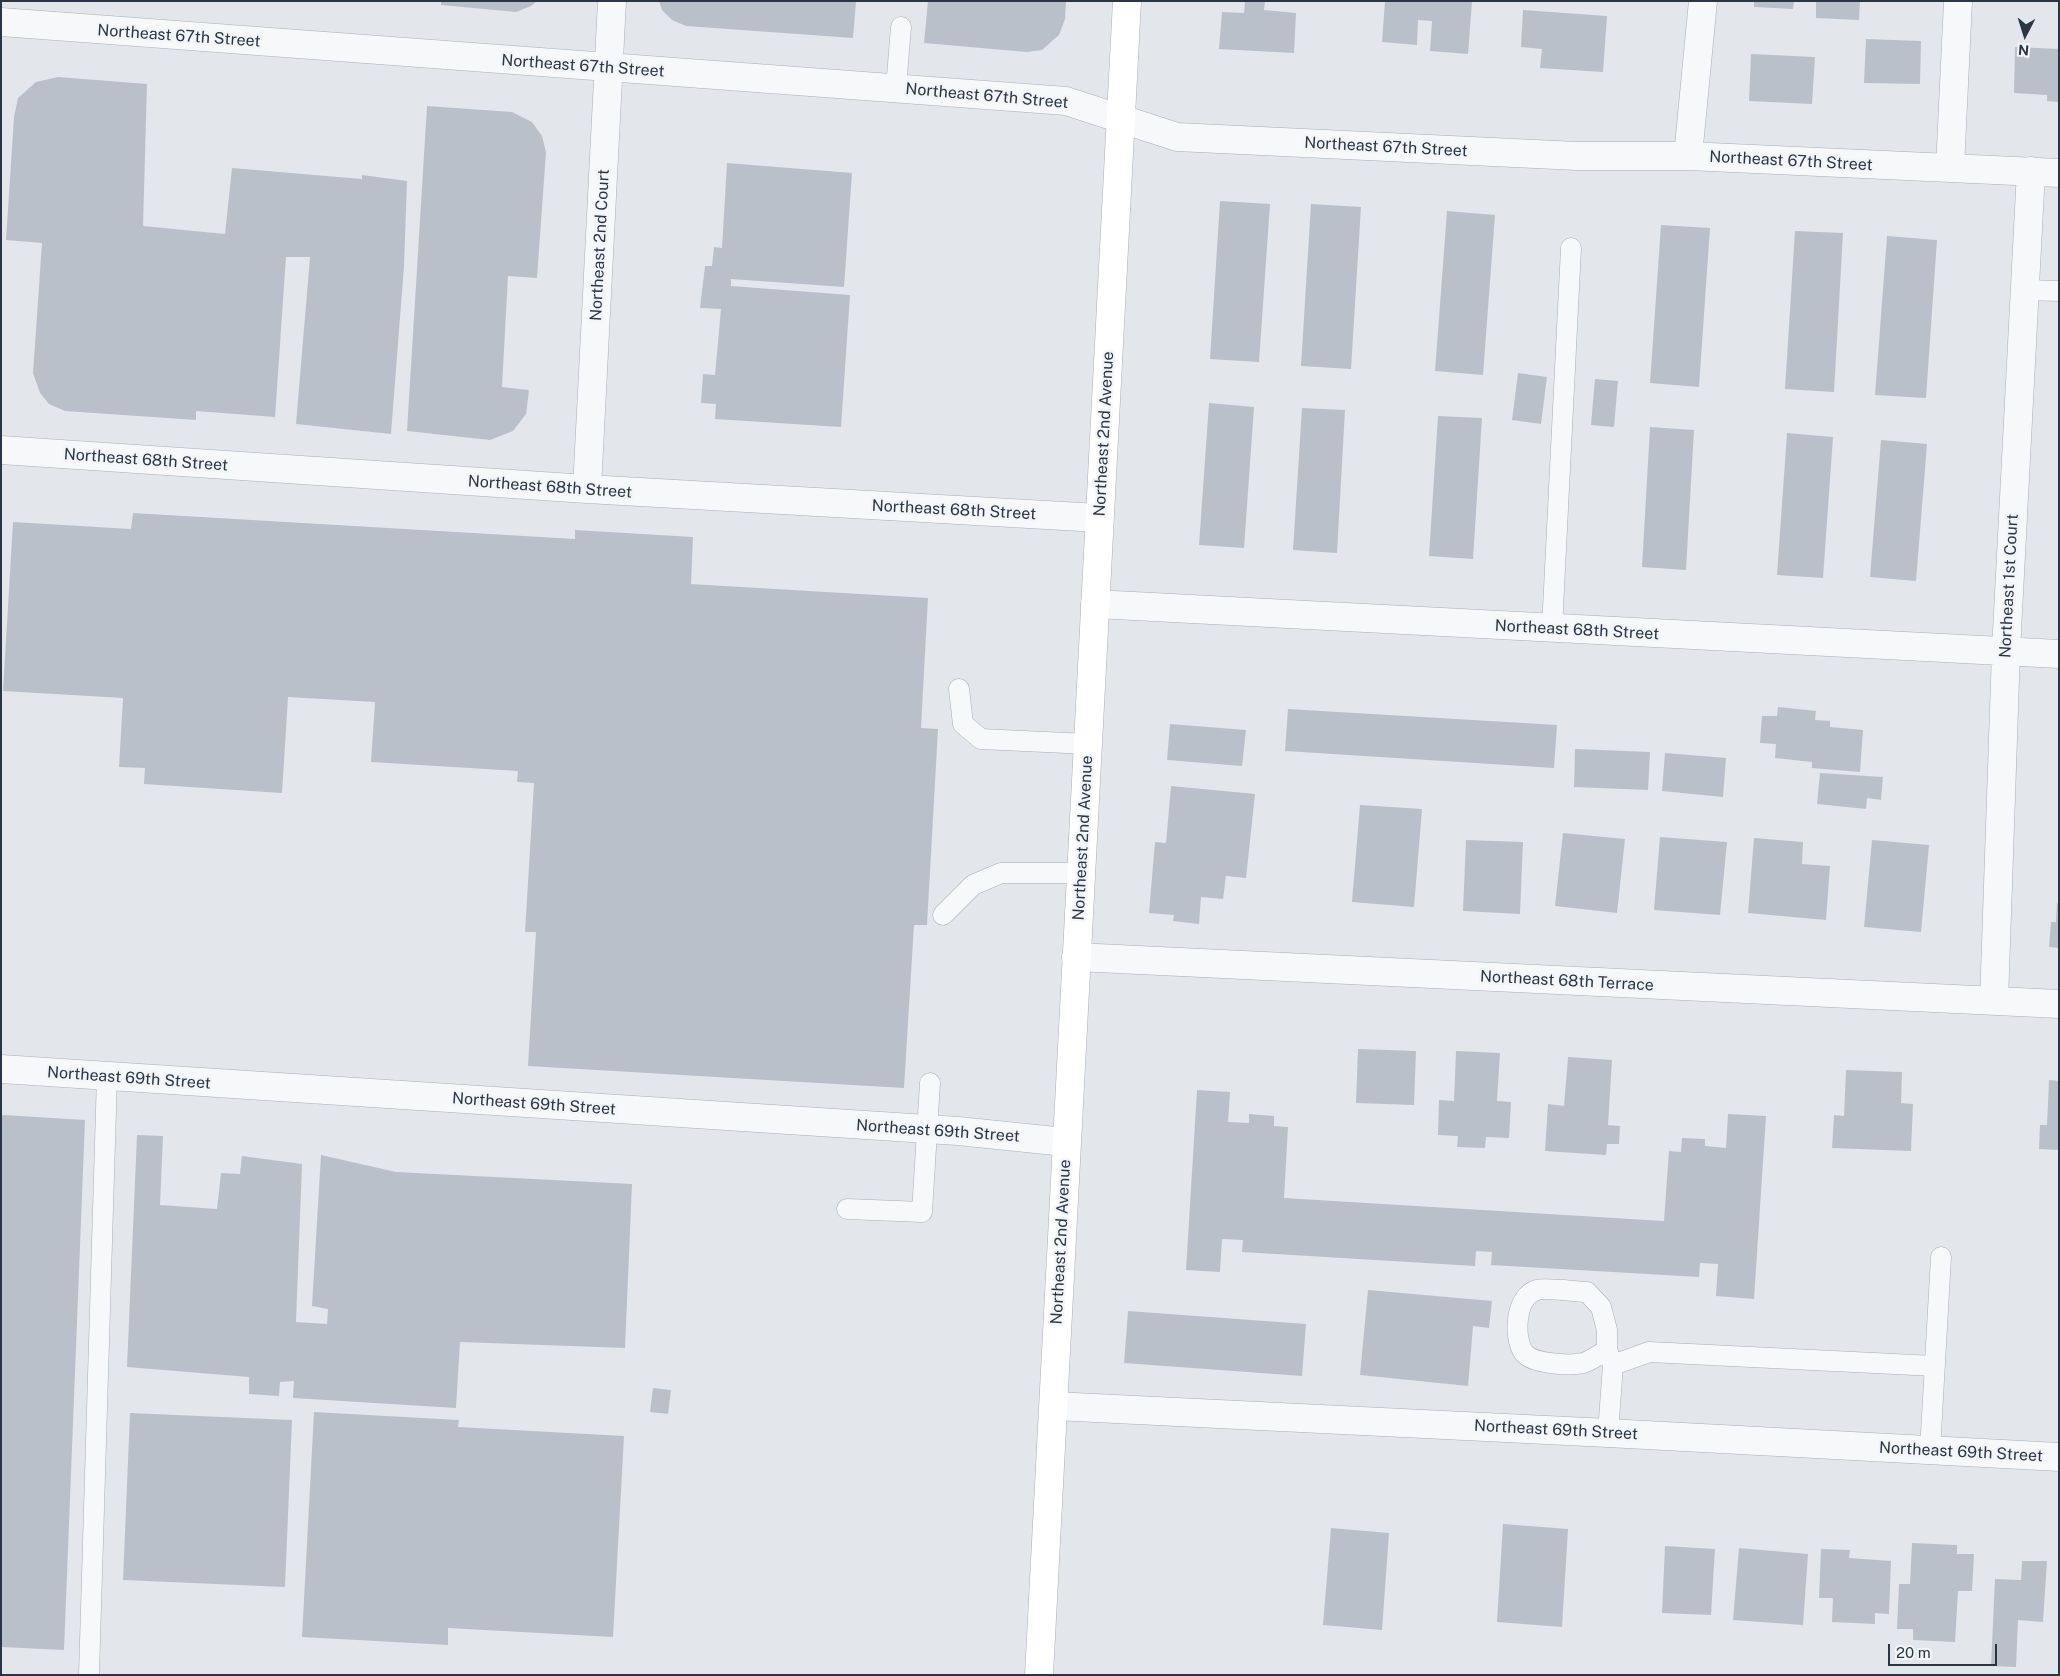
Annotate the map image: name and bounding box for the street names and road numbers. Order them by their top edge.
street label: Northeast 67th Street [97,21,261,51]
street label: Northeast 67th Street [501,51,665,81]
street label: Northeast 67th Street [905,79,1069,113]
street label: Northeast 67th Street [1304,133,1468,161]
street label: Northeast 67th Street [1709,147,1873,175]
street label: Northeast 2nd Court [586,169,614,321]
street label: Northeast 2nd Avenue [1090,351,1118,517]
street label: Northeast 68th Street [63,445,229,475]
street label: Northeast 68th Street [467,472,633,502]
street label: Northeast 68th Street [871,496,1037,524]
street label: Northeast 1st Court [1996,513,2022,659]
street label: Northeast 68th Street [1494,616,1660,644]
street label: Northeast 2nd Avenue [1069,755,1097,921]
street label: Northeast 68th Terrace [1480,967,1654,995]
street label: Northeast 69th Street [46,1063,212,1093]
street label: Northeast 69th Street [451,1089,617,1119]
street label: Northeast 69th Street [855,1116,1021,1146]
street label: Northeast 2nd Avenue [1047,1159,1075,1325]
street label: Northeast 69th Street [1474,1416,1638,1444]
street label: Northeast 69th Street [1879,1438,2043,1466]

